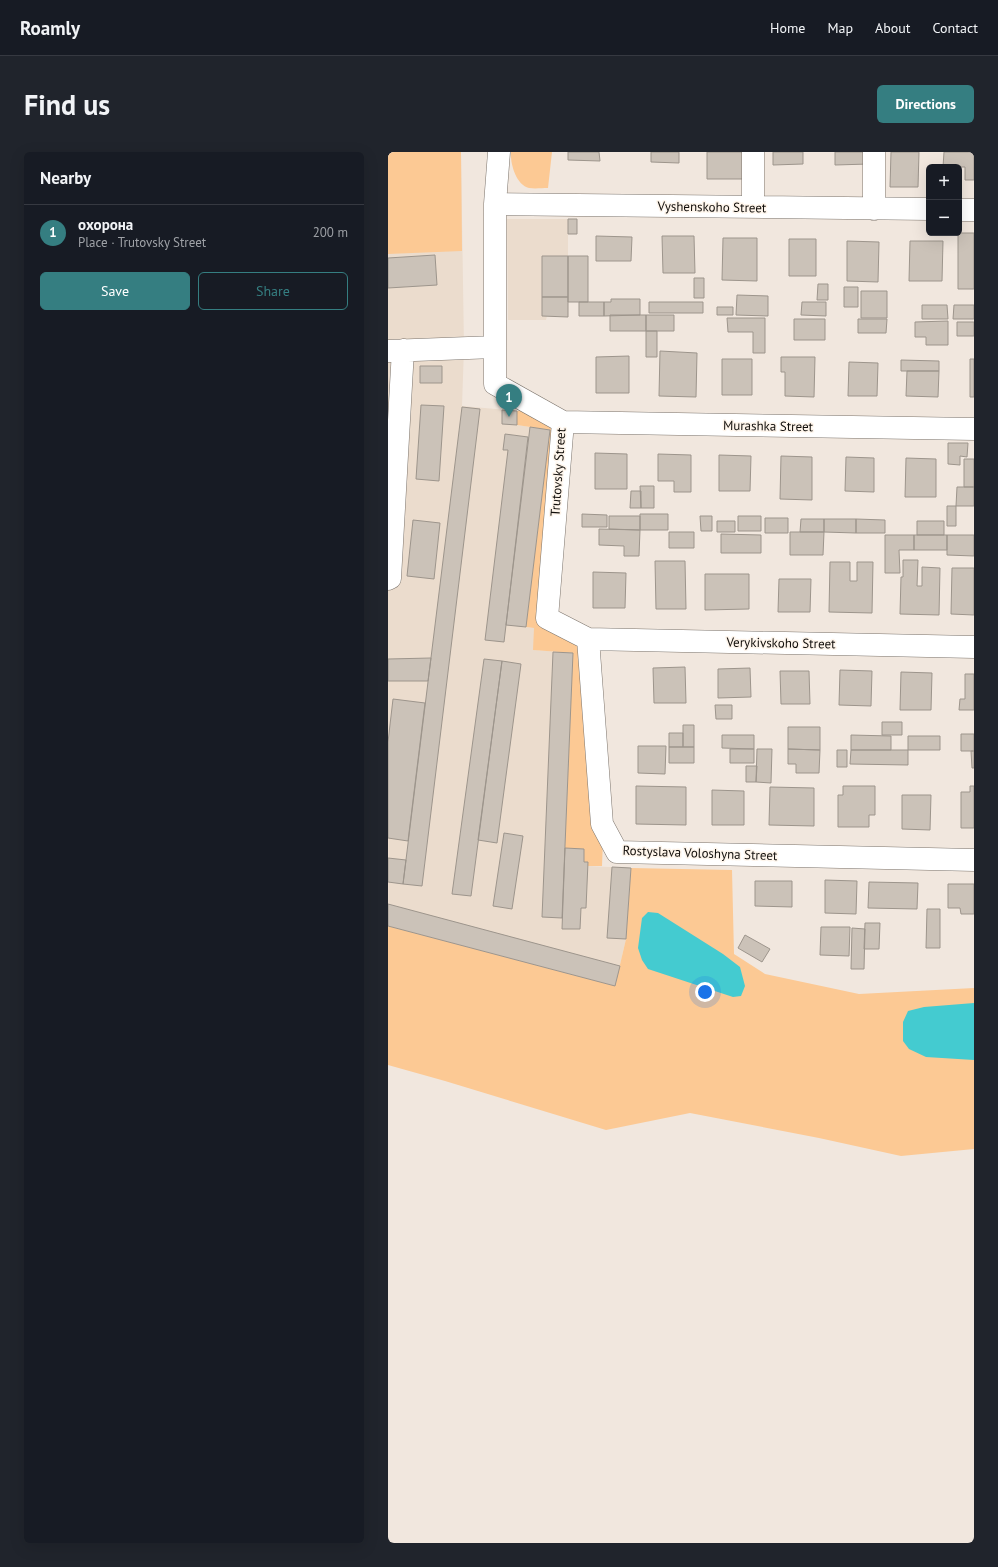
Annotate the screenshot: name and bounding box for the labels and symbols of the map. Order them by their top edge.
street label: Vyshenskoho Street [656,198,767,216]
pin: 1 [496,384,522,417]
street label: Murashka Street [723,417,814,435]
street label: Trutovsky Street [546,427,570,517]
street label: Verykivskoho Street [725,634,836,652]
street label: Rostyslava Voloshyna Street [622,842,778,864]
your location [695,982,715,1002]

